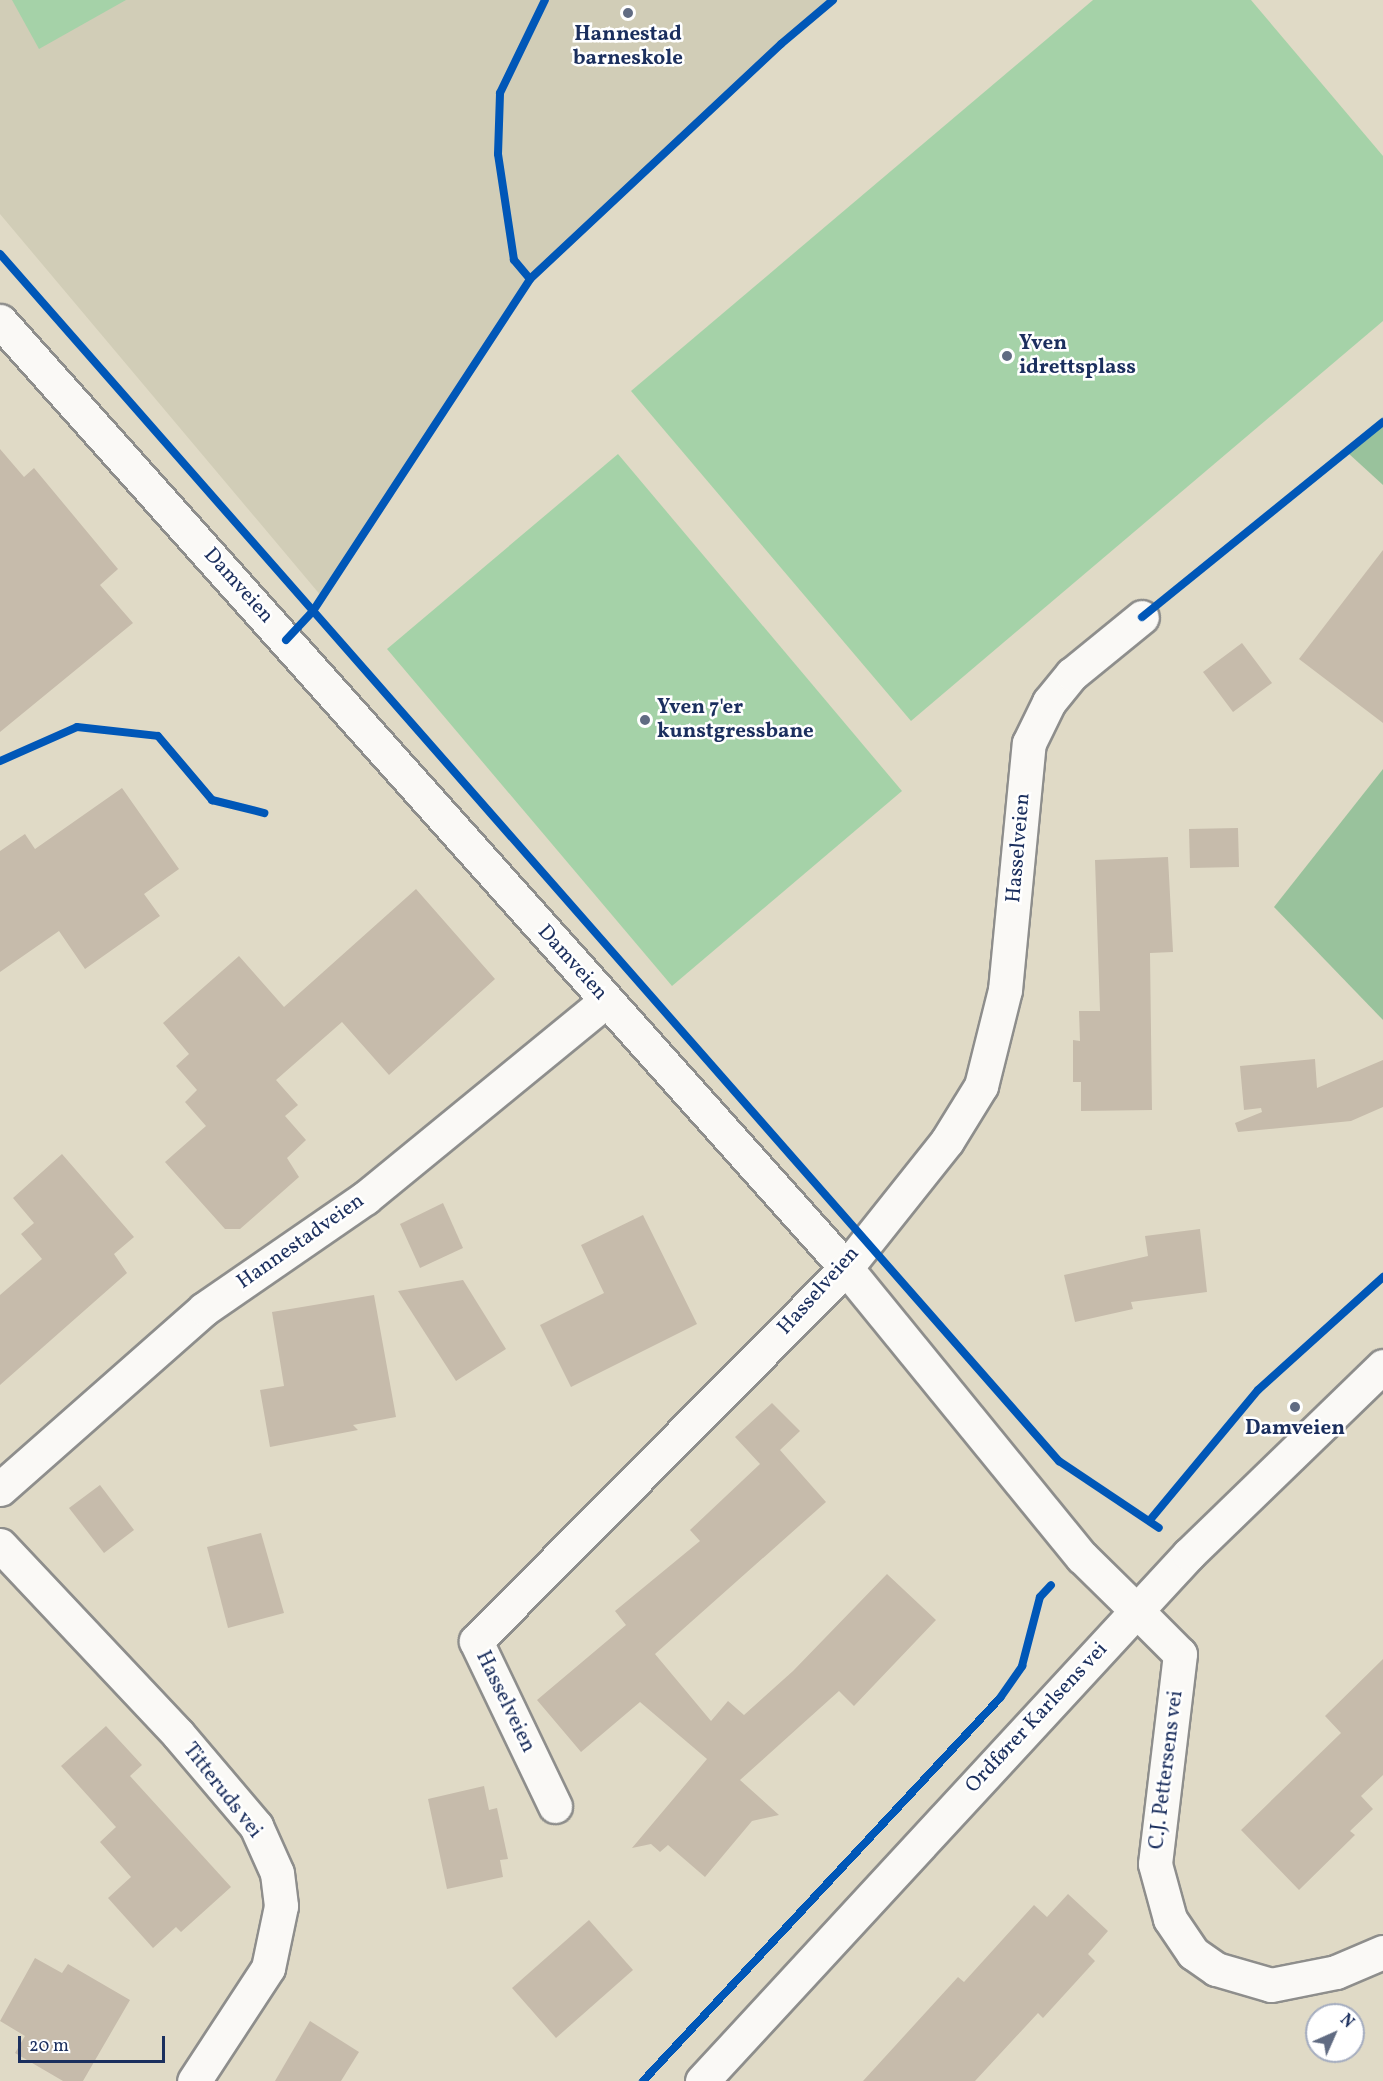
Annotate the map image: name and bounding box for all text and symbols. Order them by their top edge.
marker: Hannestad barneskole [621,6,635,20]
place label: Hannestad barneskole [573,22,683,72]
place label: Yven idrettsplass [1019,331,1136,381]
marker: Yven idrettsplass [1000,349,1014,363]
street label: Damveien [197,543,279,629]
place label: Yven 7'er kunstgressbane [657,695,814,745]
marker: Yven 7'er kunstgressbane [638,713,652,727]
street label: Hasselveien [1002,792,1036,904]
street label: Damveien [531,920,613,1006]
street label: Hannestadveien [232,1189,370,1295]
street label: Hasselveien [773,1242,865,1340]
marker: Damveien [1288,1400,1302,1414]
place label: Damveien [1245,1416,1345,1442]
street label: Ordfører Karlsens vei [960,1637,1114,1799]
street label: Hasselveien [470,1647,540,1757]
street label: C.J. Pettersens vei [1145,1689,1189,1851]
street label: Titteruds vei [177,1738,267,1844]
north arrow [1305,2003,1365,2063]
text: N [1334,2010,1358,2034]
scale bar [21,2024,168,2062]
text: 20 m [29,2034,69,2059]

